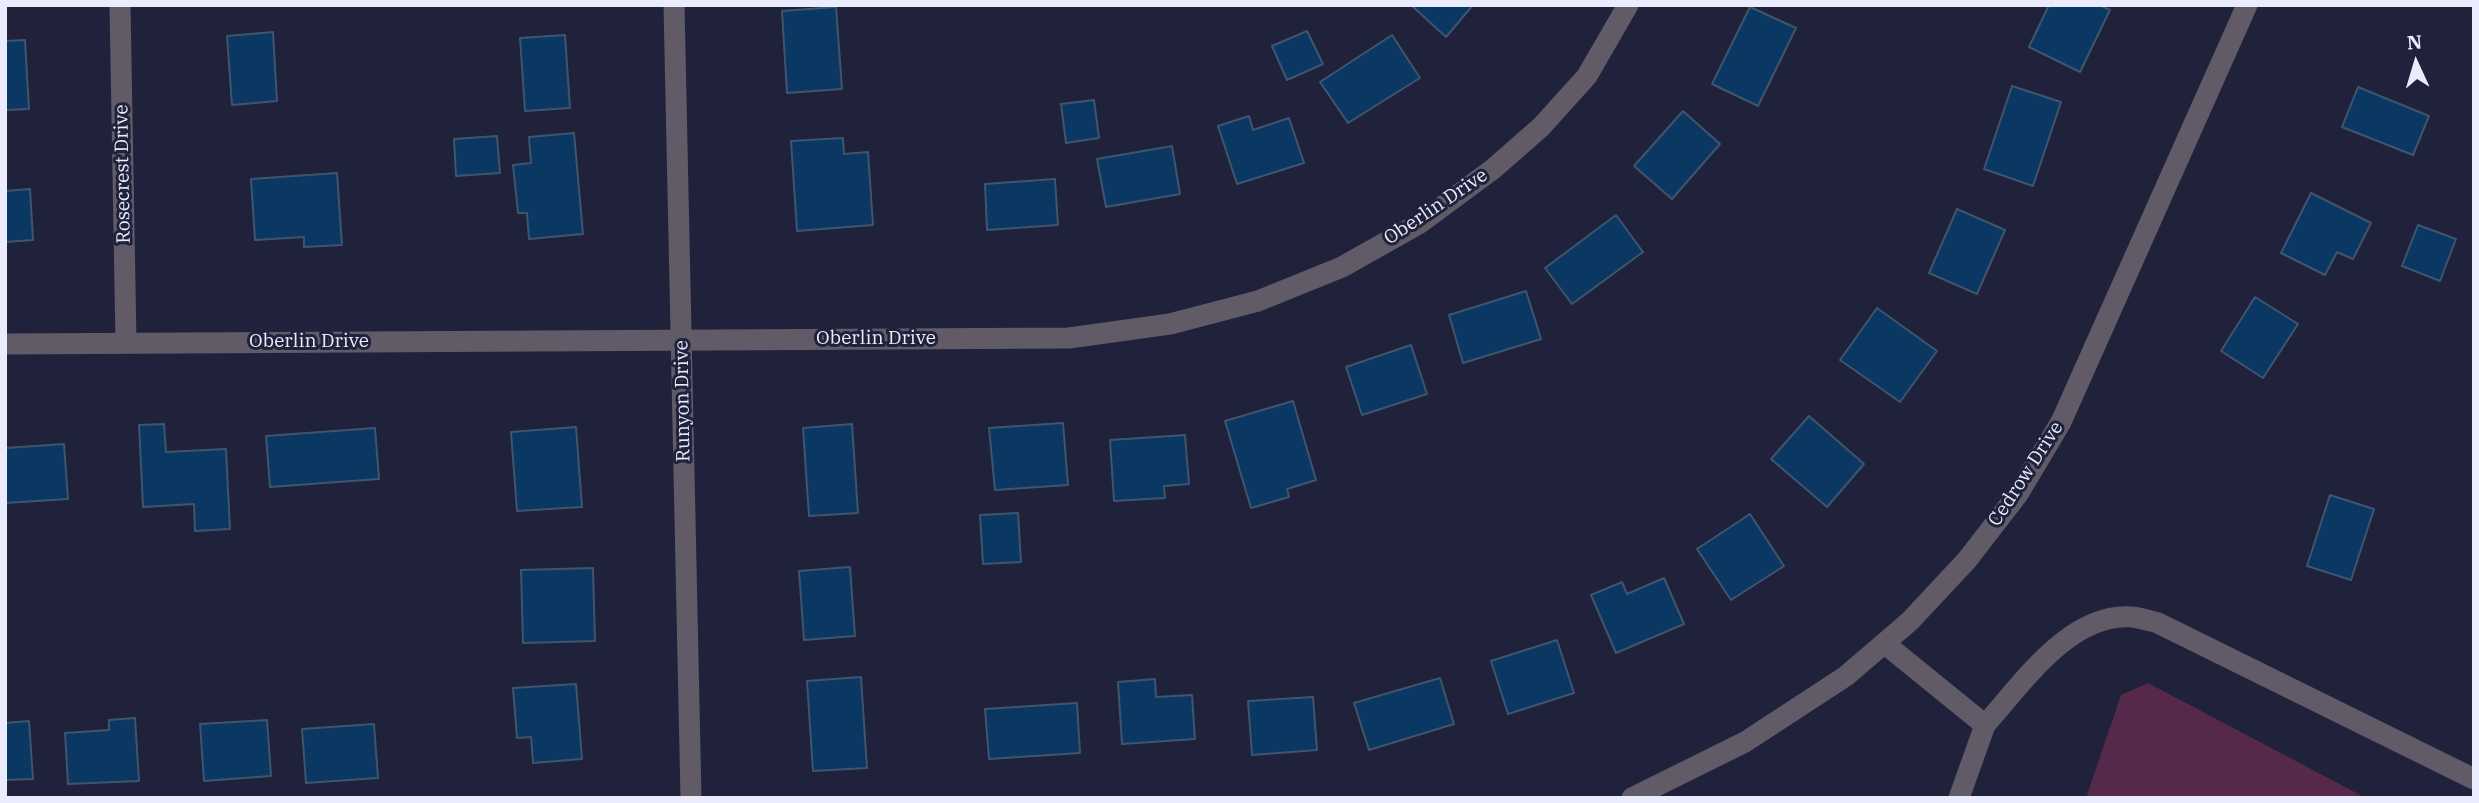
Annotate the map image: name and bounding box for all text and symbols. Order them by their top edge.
north arrow [2381,28,2451,98]
text: N [2406,30,2423,55]
street label: Rosecrest Drive [110,104,136,244]
street label: Oberlin Drive [1380,164,1492,250]
street label: Oberlin Drive [816,328,936,350]
street label: Oberlin Drive [249,331,369,353]
street label: Runyon Drive [671,340,695,462]
street label: Cedrow Drive [1984,417,2068,531]

